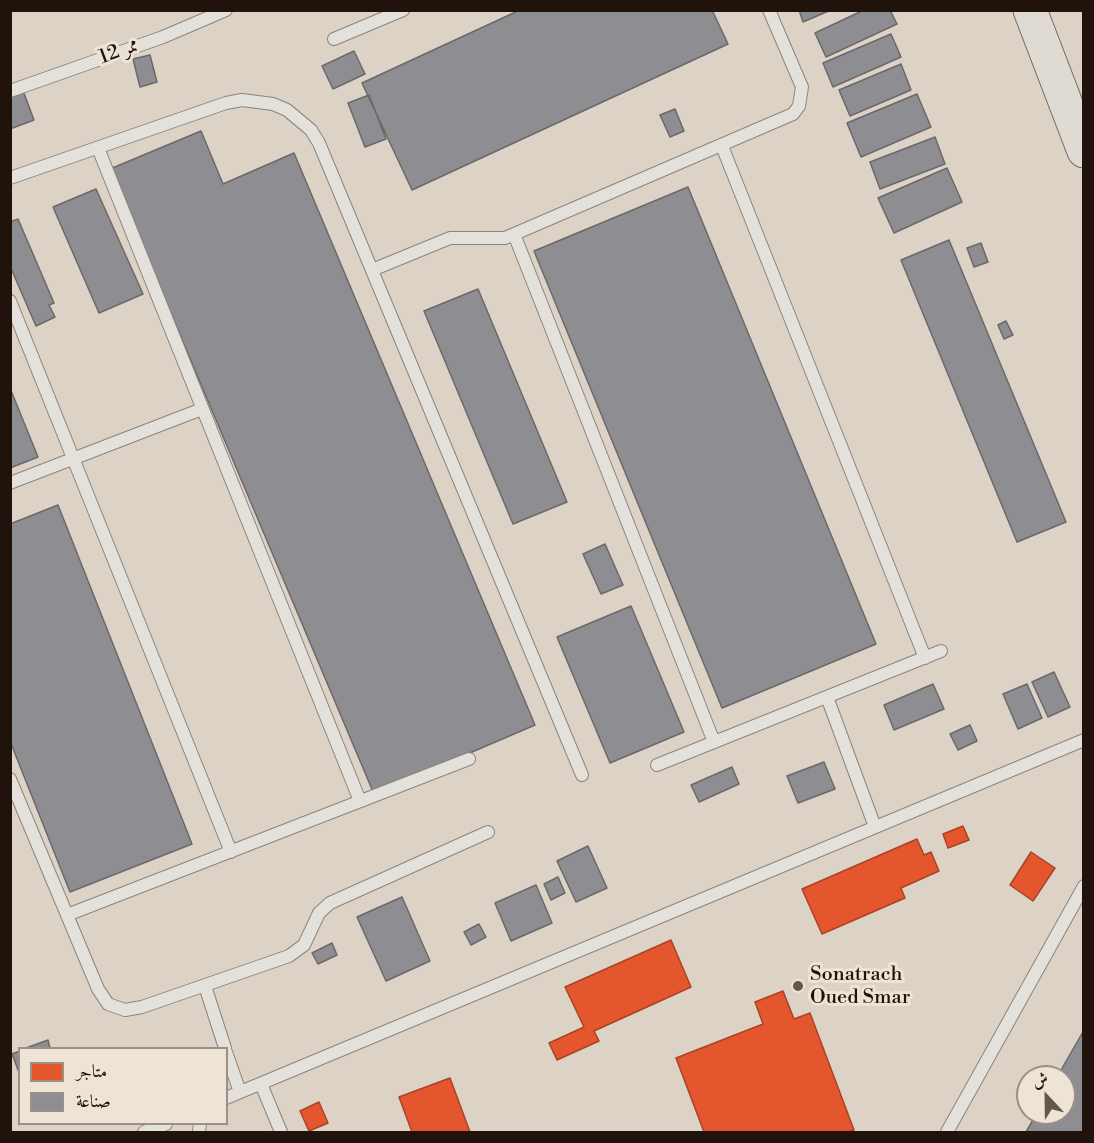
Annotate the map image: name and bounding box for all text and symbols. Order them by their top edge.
street label: ممر 12 [96,34,142,70]
place label: Sonatrach Oued Smar [810,963,910,1010]
marker: Sonatrach Oued Smar [791,979,805,993]
legend [18,1047,228,1125]
text: متاجر [76,1060,107,1083]
north arrow [1016,1065,1076,1125]
text: ش [1029,1068,1051,1092]
text: صناعة [76,1090,111,1113]

